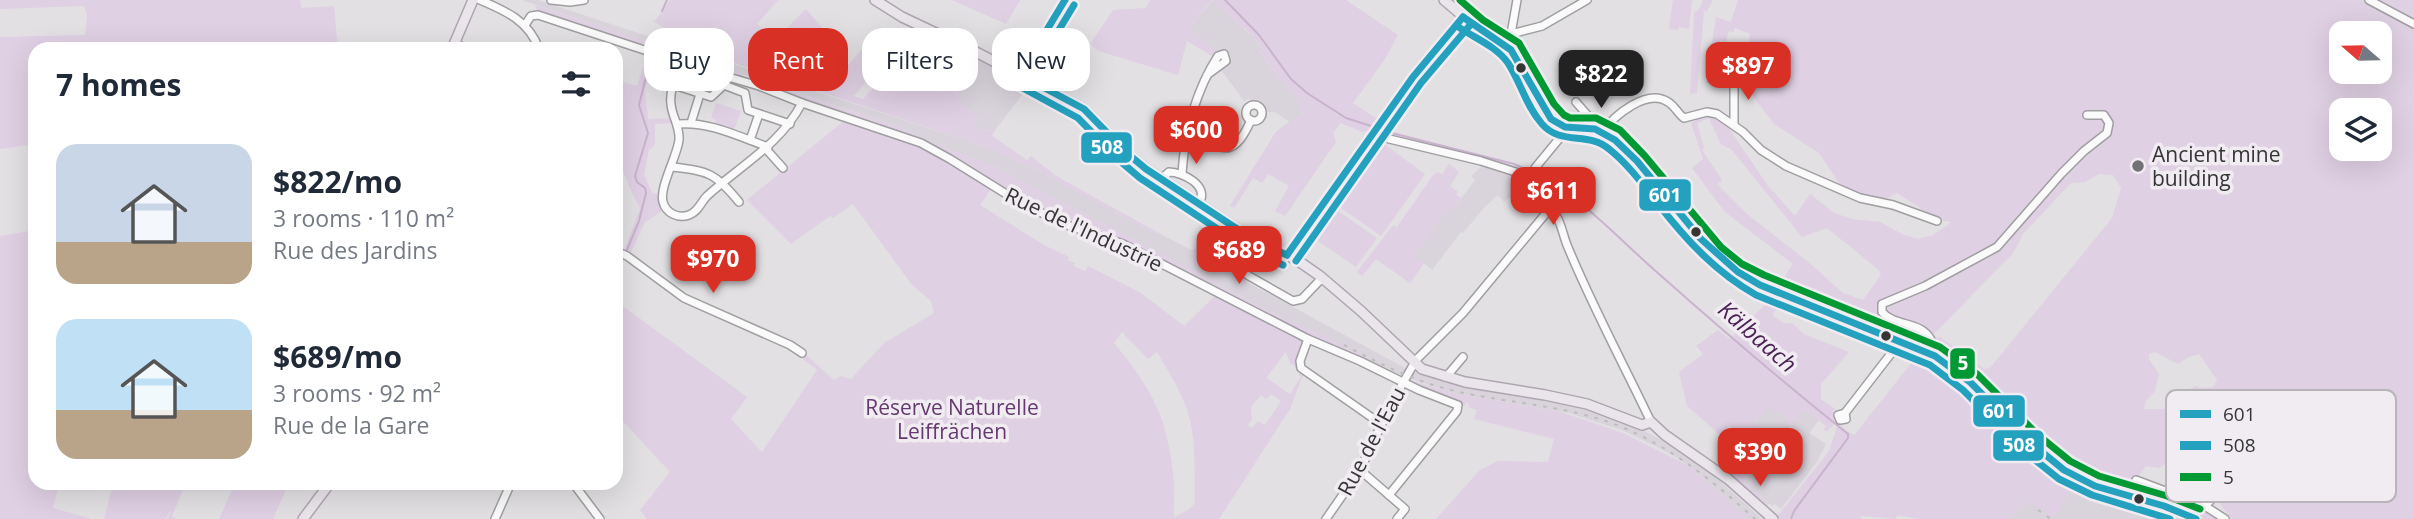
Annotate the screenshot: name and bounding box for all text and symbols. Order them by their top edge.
north arrow [2329,21,2392,84]
map controls [2329,21,2392,161]
chip: Buy [644,28,734,91]
chip: Rent [748,28,848,91]
chip: Filters [862,28,978,91]
chip: New [992,28,1090,91]
pin: $897 [1707,42,1789,102]
text: $897 [1722,49,1774,81]
pin: $822 [1560,50,1642,110]
text: $822 [1575,57,1627,89]
unlabelled marker [1514,61,1528,75]
text: 7 homes [56,64,181,105]
icon: filters [557,65,595,103]
button: layers [2329,98,2392,161]
pin: $600 [1155,106,1237,166]
text: $600 [1170,113,1222,145]
line badge: 508 [1080,131,1133,164]
text: 508 [1091,134,1123,160]
place label: Ancient mine building [2152,140,2281,192]
marker: Ancient mine building [2130,158,2146,174]
text: $822/mo [273,161,402,202]
pin: $611 [1512,168,1594,227]
icon: home [112,172,196,256]
text: $611 [1527,174,1579,206]
line badge: 601 [1638,178,1692,212]
street label: Rue de l'Industrie [1001,180,1167,278]
text: 601 [1649,182,1681,208]
text: 3 rooms · 110 m² [273,202,454,234]
unlabelled marker [1689,225,1703,239]
pin: $689 [1198,226,1280,286]
text: $689 [1213,233,1265,265]
text: Rue des Jardins [273,234,437,266]
pin: $970 [672,236,754,295]
text: $970 [687,242,739,274]
water label: Kälbaach [1712,293,1804,379]
unlabelled marker [1879,329,1893,343]
text: $689/mo [273,336,402,377]
icon: home [112,347,196,431]
line badge: 5 [1949,347,1976,380]
text: 5 [1958,350,1968,376]
text: 3 rooms · 92 m² [273,377,441,409]
street label: Rue de l'Eau [1331,382,1411,500]
legend [2166,390,2396,502]
park label: Réserve Naturelle Leiffrächen [865,393,1039,445]
line badge: 601 [1972,394,2026,428]
text: 601 [1983,398,2015,424]
text: 601 [2223,401,2256,427]
text: Rue de la Gare [273,409,430,441]
pin: $390 [1719,428,1801,488]
line badge: 508 [1992,429,2045,462]
text: 508 [2003,432,2035,458]
text: 508 [2223,432,2256,458]
text: $390 [1734,435,1786,467]
text: 5 [2223,464,2234,490]
unlabelled marker [2132,492,2146,506]

